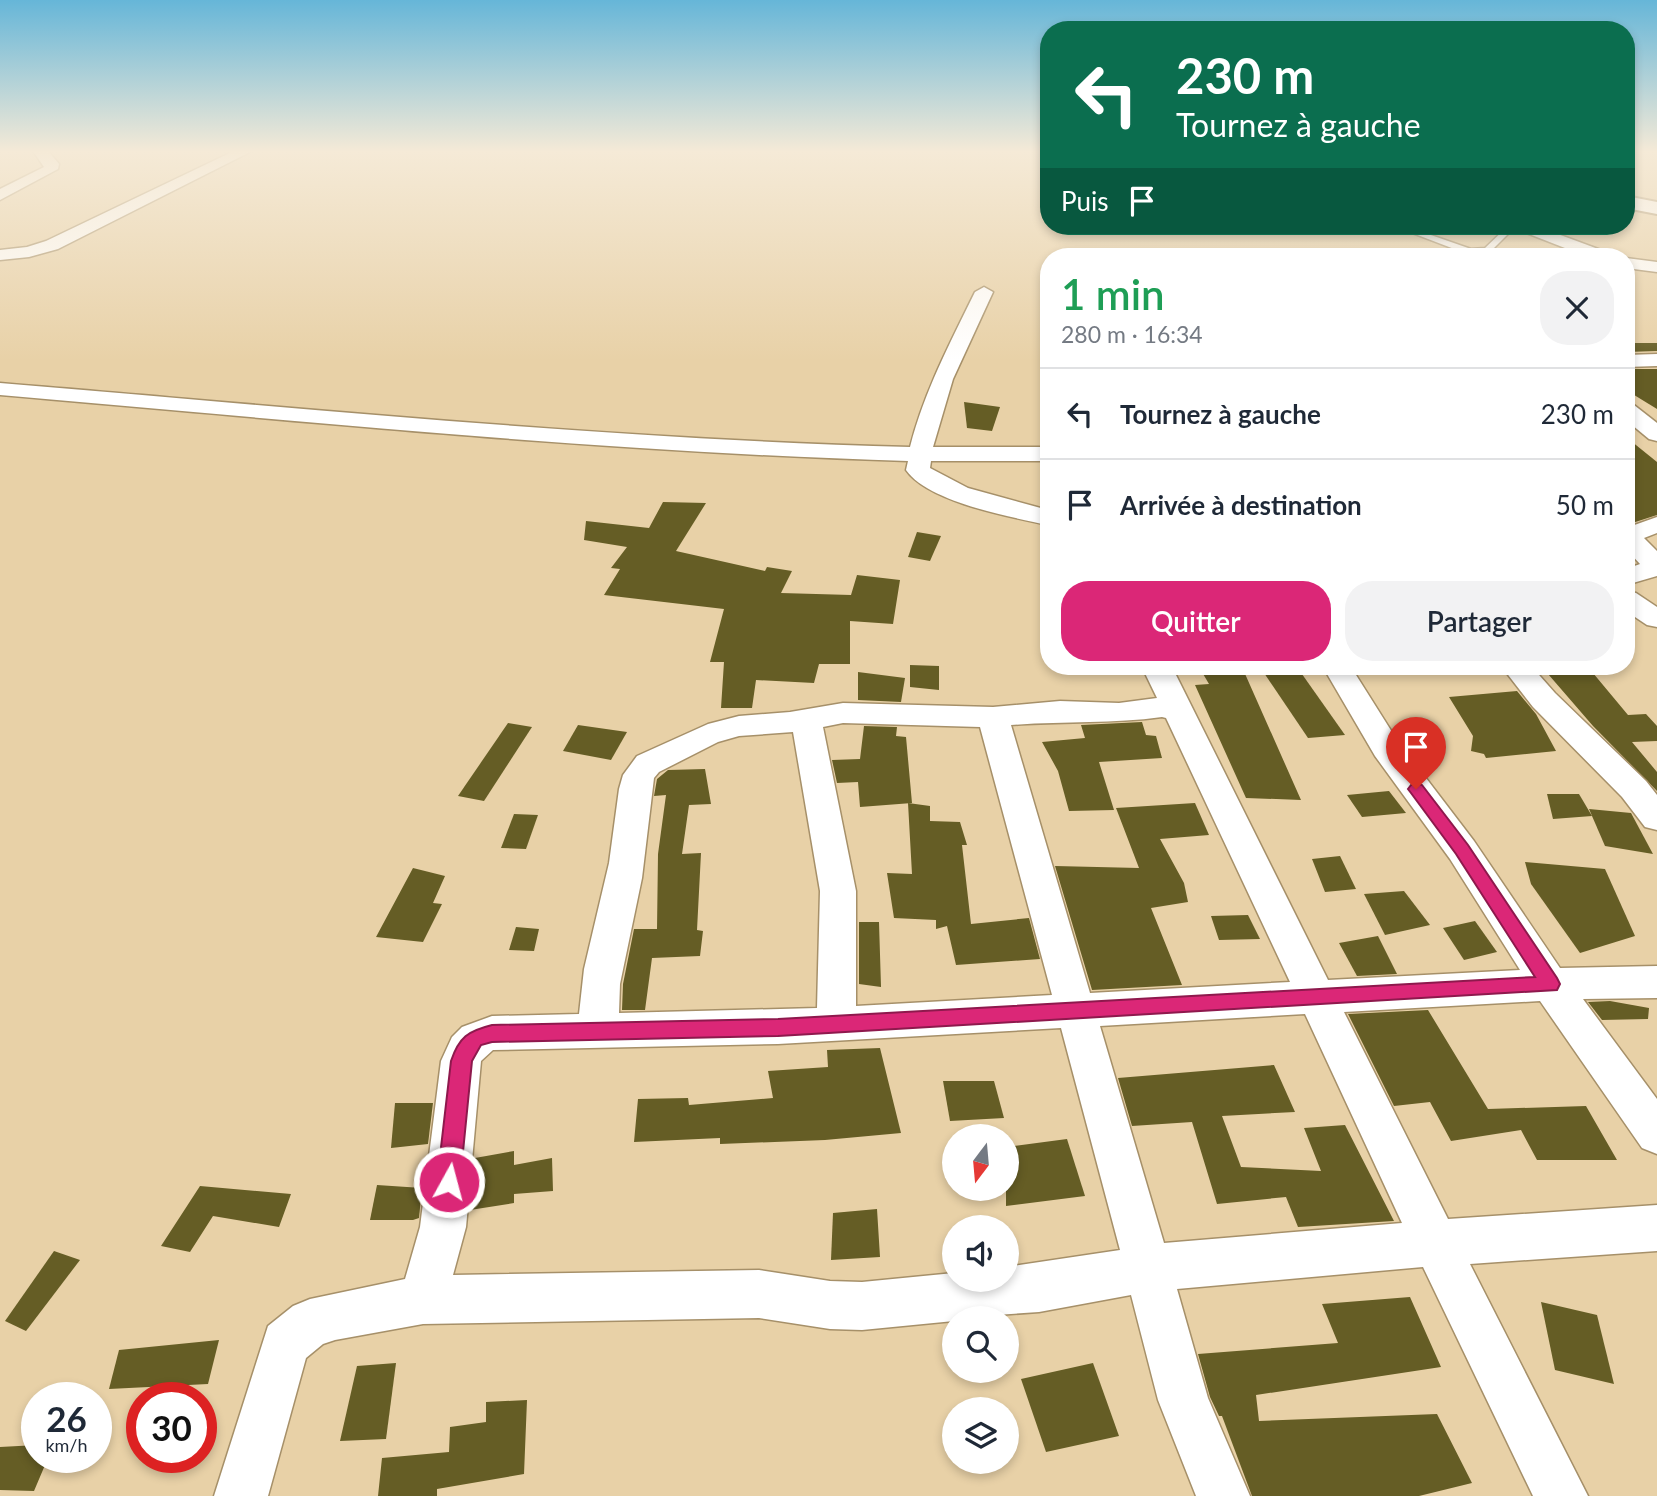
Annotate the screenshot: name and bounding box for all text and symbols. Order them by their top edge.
text: 230 m [1176,46,1314,104]
icon: left [1061,49,1152,140]
text: Tournez à gauche [1176,105,1421,144]
icon: arrive [1123,182,1161,220]
text: Puis [1061,185,1109,217]
text: 1 min [1061,269,1165,319]
button: close [1540,271,1614,345]
text: 280 m · 16:34 [1061,320,1203,348]
icon: left [1061,395,1099,433]
text: Tournez à gauche [1120,398,1321,430]
text: 230 m [1541,398,1614,430]
icon: arrive [1061,486,1099,524]
text: Arrivée à destination [1120,489,1362,521]
text: 50 m [1556,489,1614,521]
button: Quitter [1061,581,1331,661]
button: Partager [1345,581,1614,661]
pin [1386,717,1446,789]
icon: arrive [1397,728,1435,766]
north arrow [942,1124,1018,1200]
map controls [942,1124,1019,1474]
position arrow [412,1145,486,1219]
button: sound [942,1215,1019,1292]
button: search [942,1306,1019,1383]
speed limit sign: 30 [126,1382,217,1473]
text: 26 [46,1397,87,1439]
button: layers [942,1397,1019,1474]
text: km/h [45,1434,88,1456]

